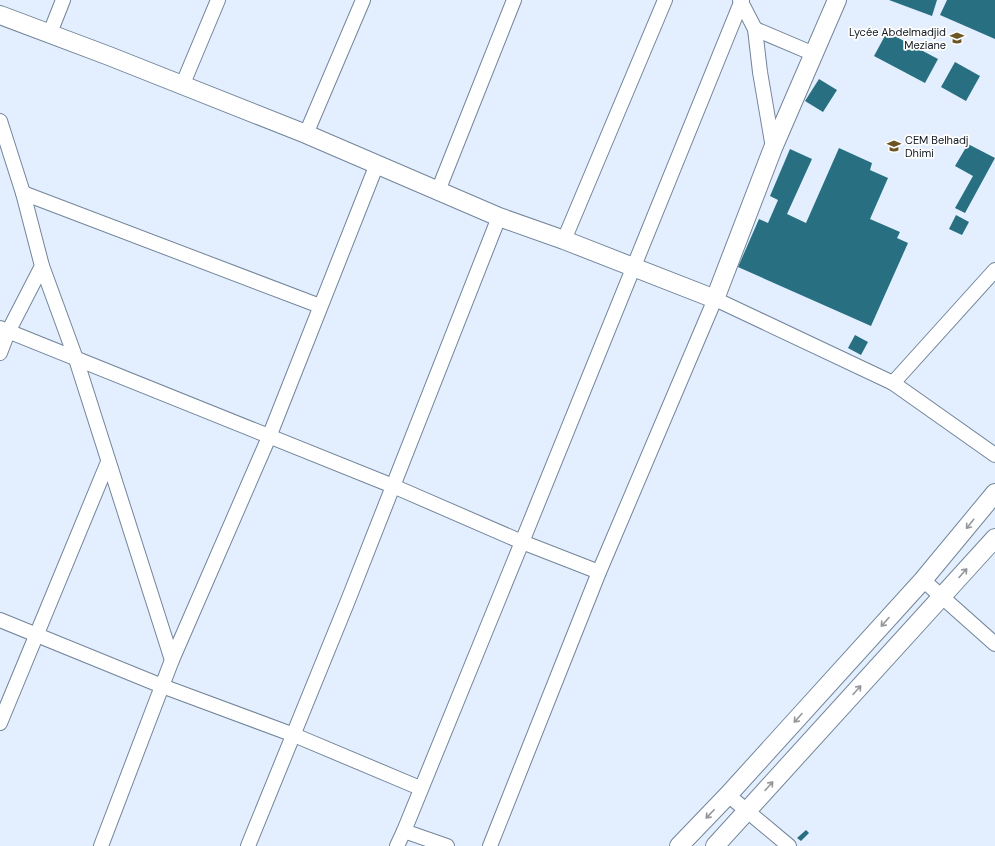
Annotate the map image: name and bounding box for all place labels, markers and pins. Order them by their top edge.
place label: Lycée Abdelmadjid Meziane [849,25,946,52]
school or university icon: Lycée Abdelmadjid Meziane [949,30,965,46]
place label: CEM Belhadj Dhimi [905,133,969,160]
school or university icon: CEM Belhadj Dhimi [886,138,902,154]

